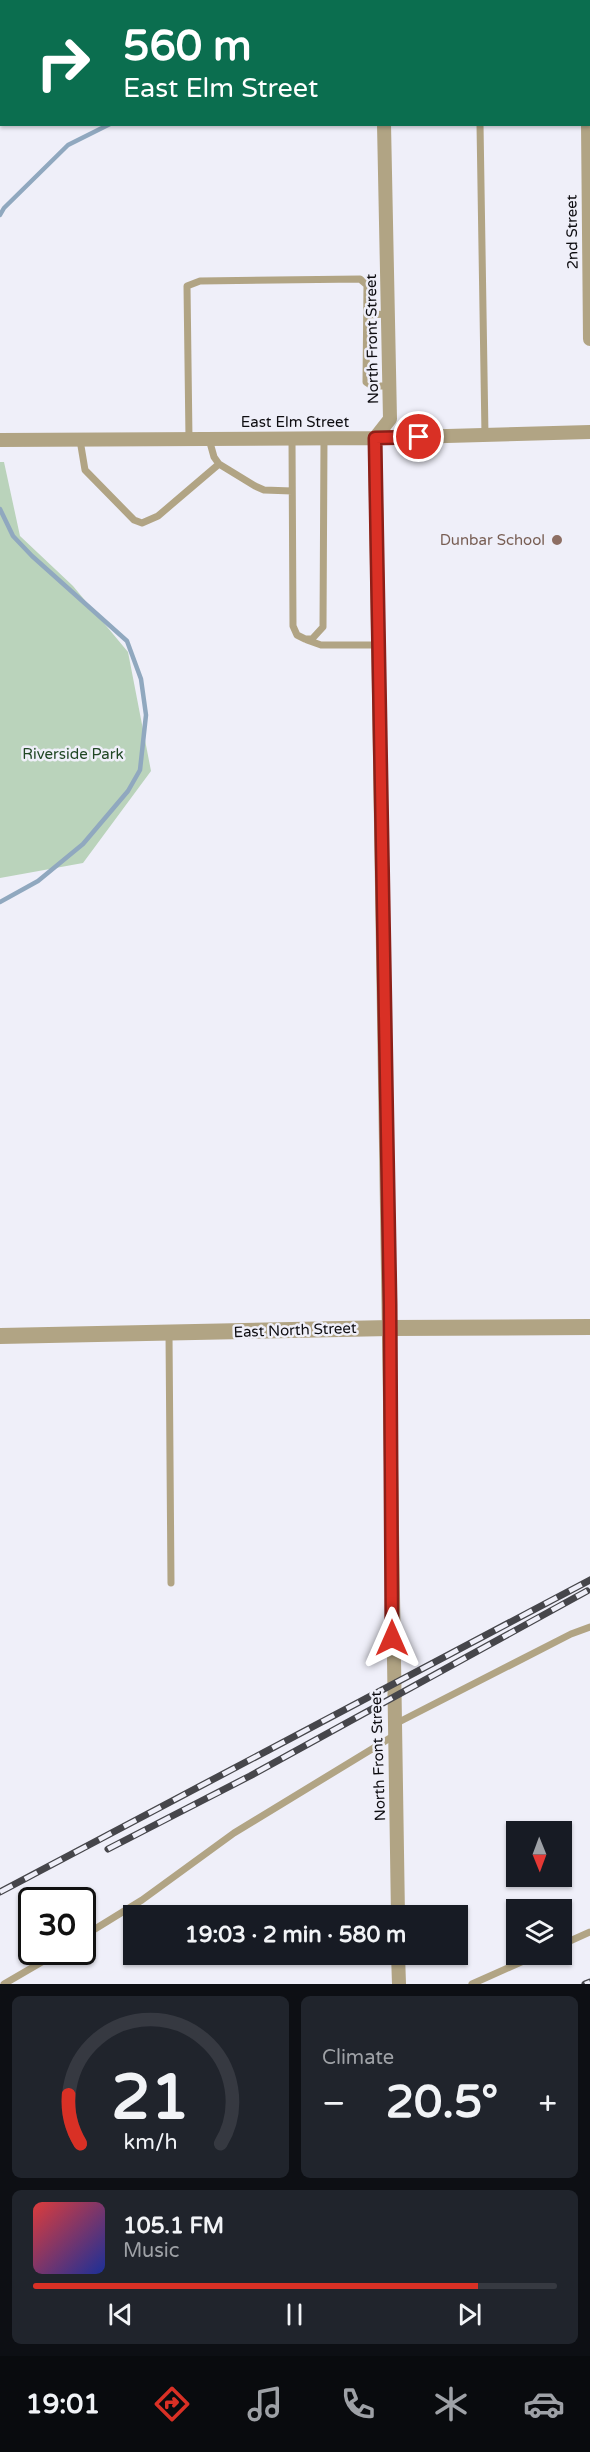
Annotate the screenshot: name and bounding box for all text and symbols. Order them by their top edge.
text: 560 m [123,21,252,72]
icon: right [24,24,102,102]
text: East Elm Street [123,72,318,105]
street label: 2nd Street [562,194,582,270]
street label: North Front Street [362,273,382,404]
pin [393,411,444,462]
street label: East Elm Street [241,413,350,431]
icon: arrive [402,420,435,453]
place label: Dunbar School [440,531,545,549]
marker: Dunbar School [550,533,564,547]
park label: Riverside Park [22,745,124,763]
street label: East North Street [233,1319,357,1341]
position arrow [360,1606,424,1670]
street label: North Front Street [367,1690,389,1821]
north arrow [506,1821,572,1887]
map controls [506,1821,572,1965]
speed limit sign: 30 [18,1887,96,1965]
button: layers [506,1899,572,1965]
text: 19:03 · 2 min · 580 m [185,1922,406,1948]
text: Climate [322,2046,394,2070]
text: 21 [111,2061,190,2136]
text: 20.5° [386,2076,498,2130]
text: − [322,2084,346,2123]
text: + [538,2084,557,2123]
text: km/h [124,2129,177,2155]
text: 105.1 FM [123,2213,224,2239]
text: Music [123,2239,179,2263]
icon: previous [104,2298,137,2331]
icon: pause [278,2298,311,2331]
icon: next [453,2298,486,2331]
icon: directions [151,2383,193,2425]
icon: music [244,2383,286,2425]
icon: phone [337,2383,379,2425]
icon: climate [430,2383,472,2425]
icon: car [523,2383,565,2425]
text: 19:01 [25,2388,100,2421]

